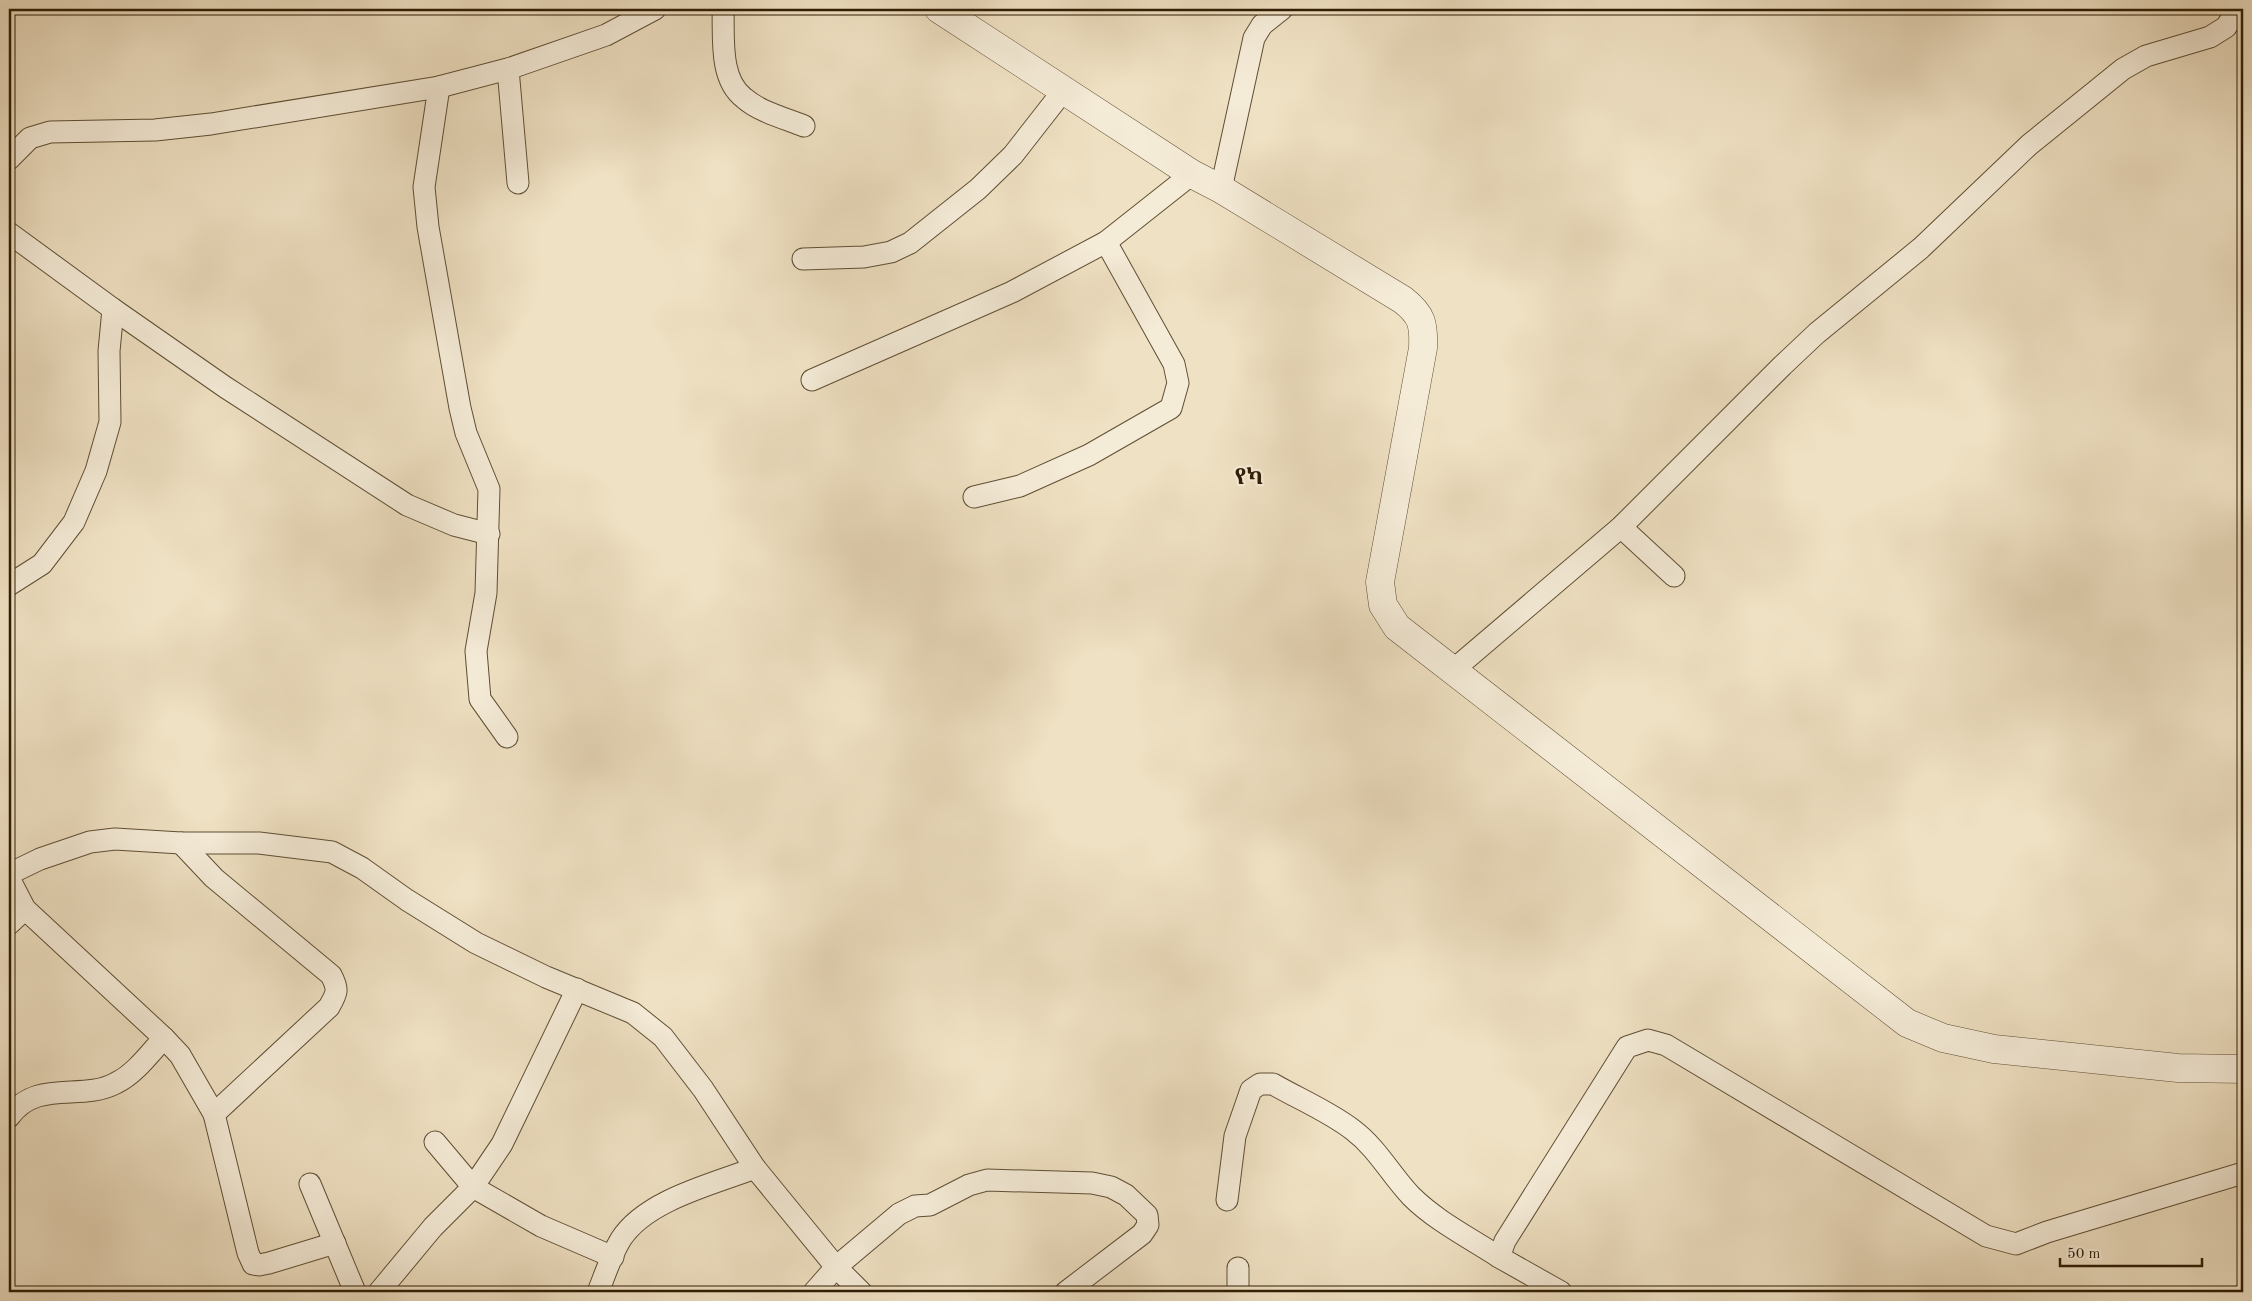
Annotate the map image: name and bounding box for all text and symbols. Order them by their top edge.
district label: የካ [1235,467,1263,489]
scale bar [2060,1236,2202,1268]
text: 50 m [2067,1247,2101,1262]

